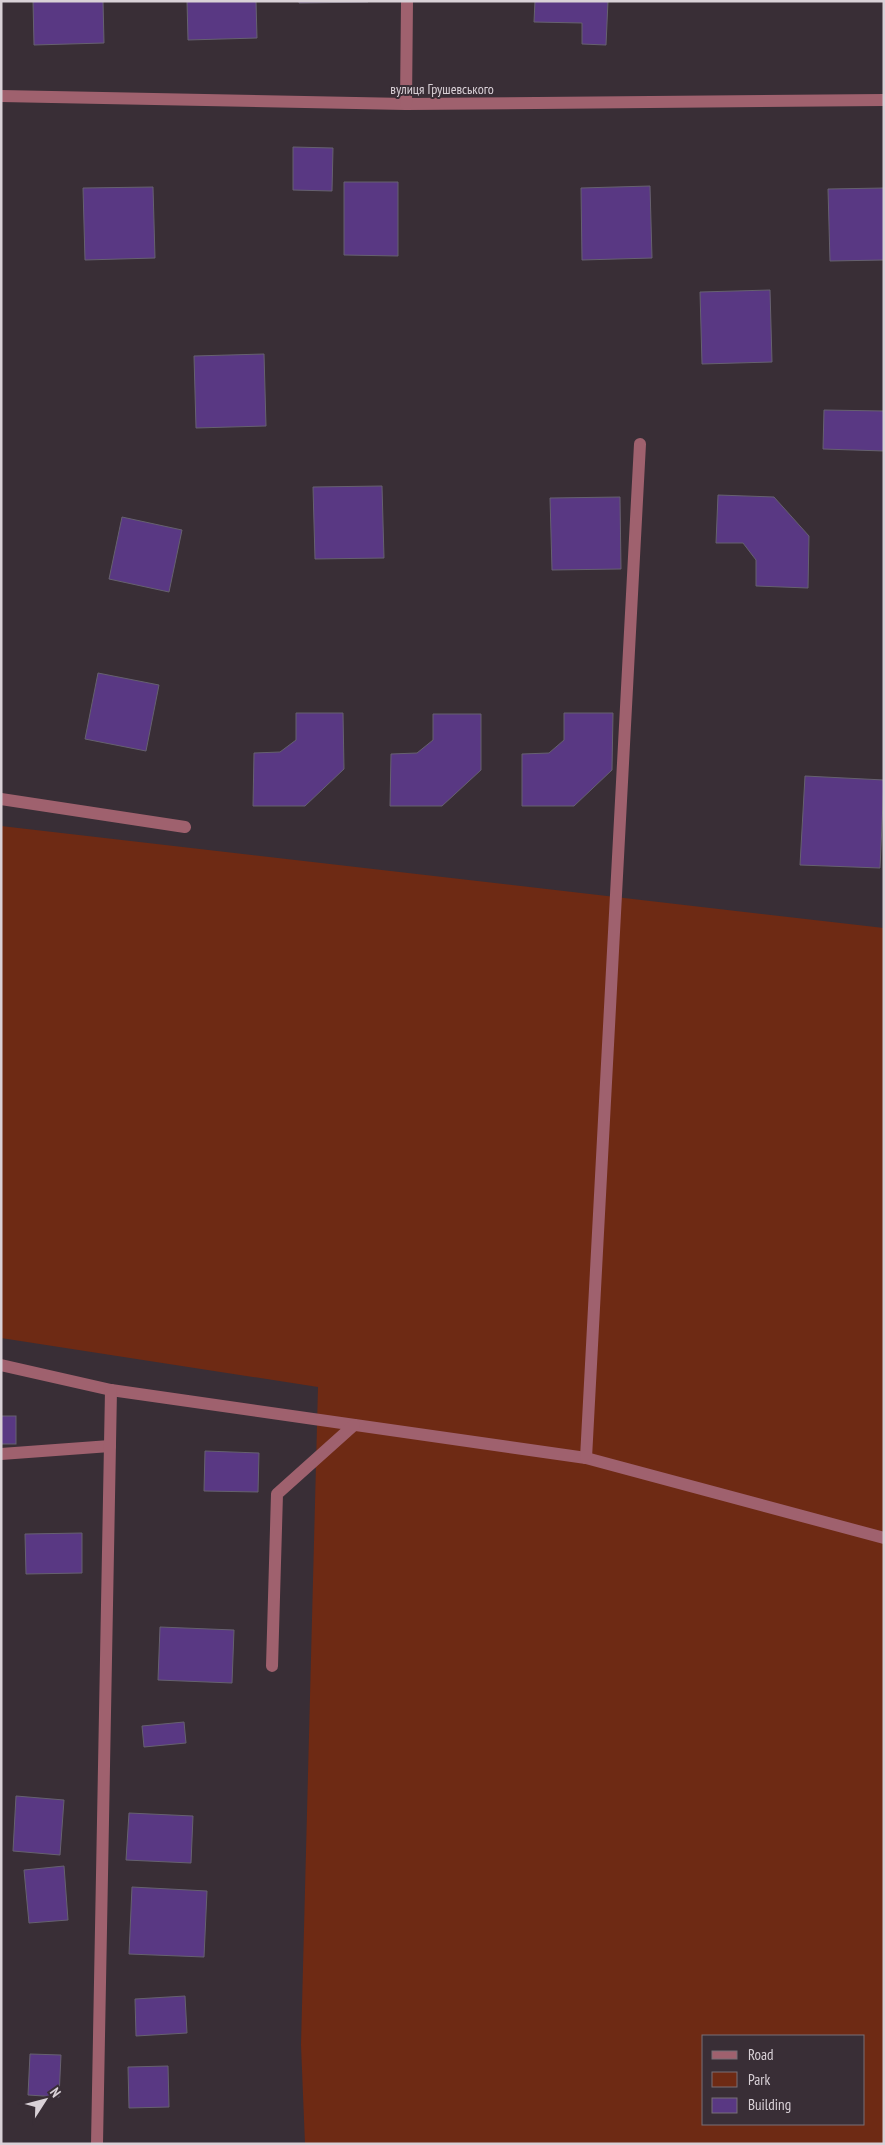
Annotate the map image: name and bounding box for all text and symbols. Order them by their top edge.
street label: вулиця Грушевського [390,80,494,98]
legend [702,2035,865,2125]
text: Road [748,2045,774,2064]
text: Park [748,2070,770,2089]
north arrow [20,2075,70,2125]
text: N [46,2084,65,2101]
text: Building [748,2095,791,2114]

